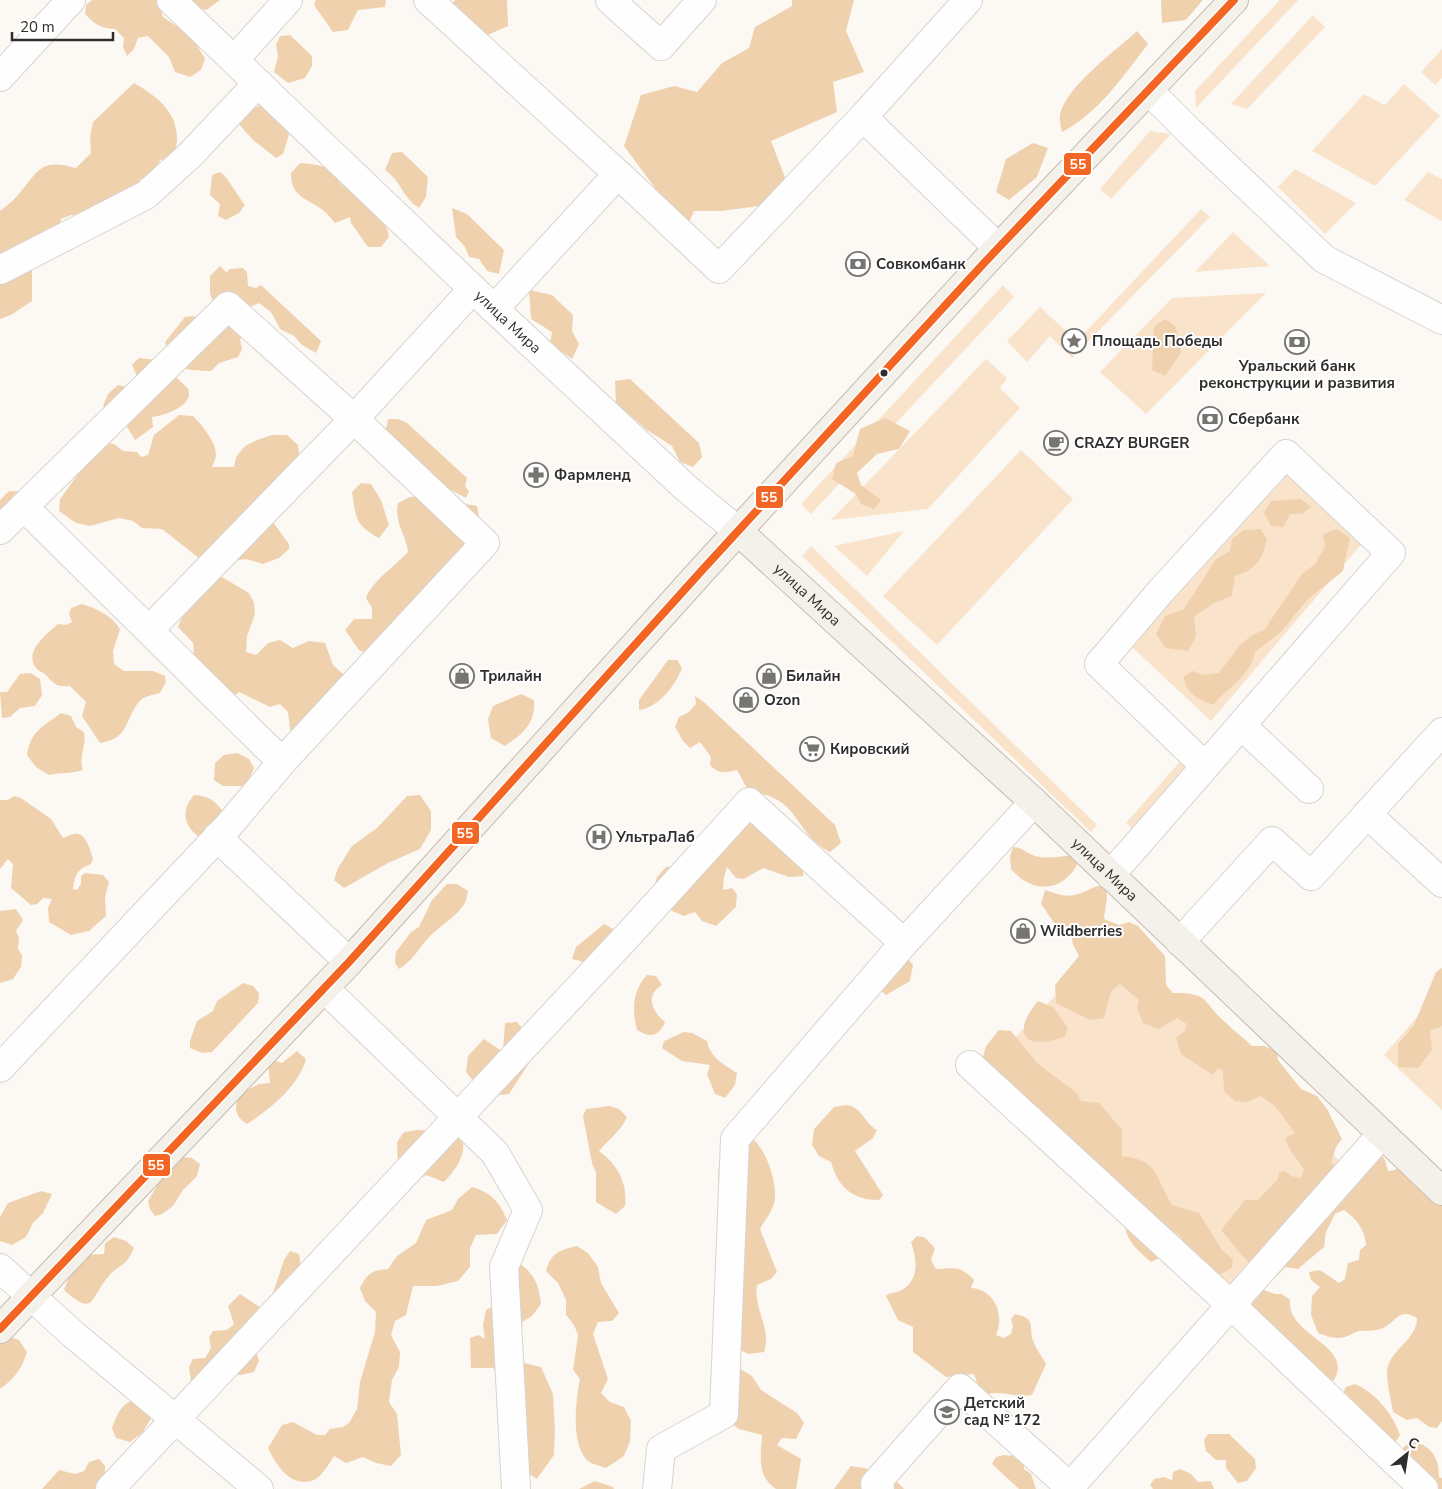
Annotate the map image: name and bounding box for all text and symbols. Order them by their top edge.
scale bar [12,10,114,42]
text: 20 m [20,17,55,37]
line badge: 55 [1063,152,1092,176]
text: 55 [1070,155,1086,174]
bank icon: Совкомбанк [845,251,871,277]
place label: Совкомбанк [876,254,966,274]
street label: улица Мира [470,286,546,358]
place icon: Площадь Победы [1061,328,1087,354]
bank icon: Уральский банк реконструкции и развития [1284,329,1310,355]
place label: Площадь Победы [1092,331,1223,351]
place label: Уральский банк реконструкции и развития [1199,356,1395,393]
unlabelled marker [879,368,889,378]
bank icon: Сбербанк [1197,406,1223,432]
place label: Сбербанк [1228,409,1300,429]
cafe icon: CRAZY BURGER [1043,430,1069,456]
place label: CRAZY BURGER [1074,433,1190,453]
pharmacy icon: Фармленд [523,462,549,488]
place label: Фармленд [554,465,631,485]
line badge: 55 [755,485,784,509]
text: 55 [761,488,777,507]
street label: улица Мира [769,559,845,630]
shop icon: Трилайн [449,663,475,689]
shop icon: Билайн [756,663,782,689]
place label: Трилайн [480,666,542,686]
place label: Билайн [786,666,841,686]
shop icon: Ozon [733,687,759,713]
place label: Ozon [764,690,800,710]
supermarket icon: Кировский [799,736,825,762]
place label: Кировский [830,739,910,759]
line badge: 55 [451,821,480,845]
text: 55 [457,824,473,843]
hospital icon: УльтраЛаб [586,824,612,850]
place label: УльтраЛаб [615,827,695,847]
street label: улица Мира [1067,833,1142,906]
shop icon: Wildberries [1010,918,1036,944]
place label: Wildberries [1040,921,1122,941]
line badge: 55 [142,1153,171,1177]
text: 55 [148,1156,164,1175]
place label: Детский сад № 172 [964,1393,1041,1430]
school or university icon: Детский сад № 172 [934,1399,960,1425]
north arrow [1382,1429,1432,1479]
text: С [1404,1433,1423,1454]

